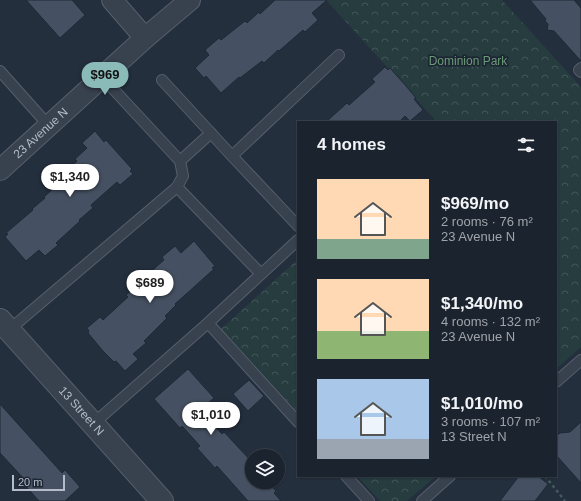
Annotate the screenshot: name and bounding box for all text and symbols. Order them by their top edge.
park label: Dominion Park [429,54,508,68]
pin: $969 [81,62,129,96]
text: $969 [91,67,119,82]
street label: 23 Avenue N [11,105,71,161]
icon: filters [515,134,537,156]
text: 4 homes [317,135,386,154]
pin: $1,340 [37,164,103,198]
text: $1,340 [50,169,90,184]
text: $969/mo [441,194,509,213]
icon: home [349,195,397,243]
text: 2 rooms · 76 m² [441,214,533,229]
text: 23 Avenue N [441,229,515,244]
pin: $689 [126,270,174,304]
text: $689 [136,275,164,290]
text: $1,340/mo [441,294,523,313]
icon: home [349,295,397,343]
text: 4 rooms · 132 m² [441,314,540,329]
text: 23 Avenue N [441,329,515,344]
street label: 13 Street N [56,384,107,438]
text: $1,010/mo [441,394,523,413]
icon: home [349,395,397,443]
pin: $1,010 [178,402,244,436]
text: $1,010 [191,407,231,422]
text: 3 rooms · 107 m² [441,414,540,429]
text: 13 Street N [441,429,507,444]
map controls [245,449,285,489]
button: layers [245,449,285,489]
scale bar [12,473,65,492]
text: 20 m [18,476,42,488]

